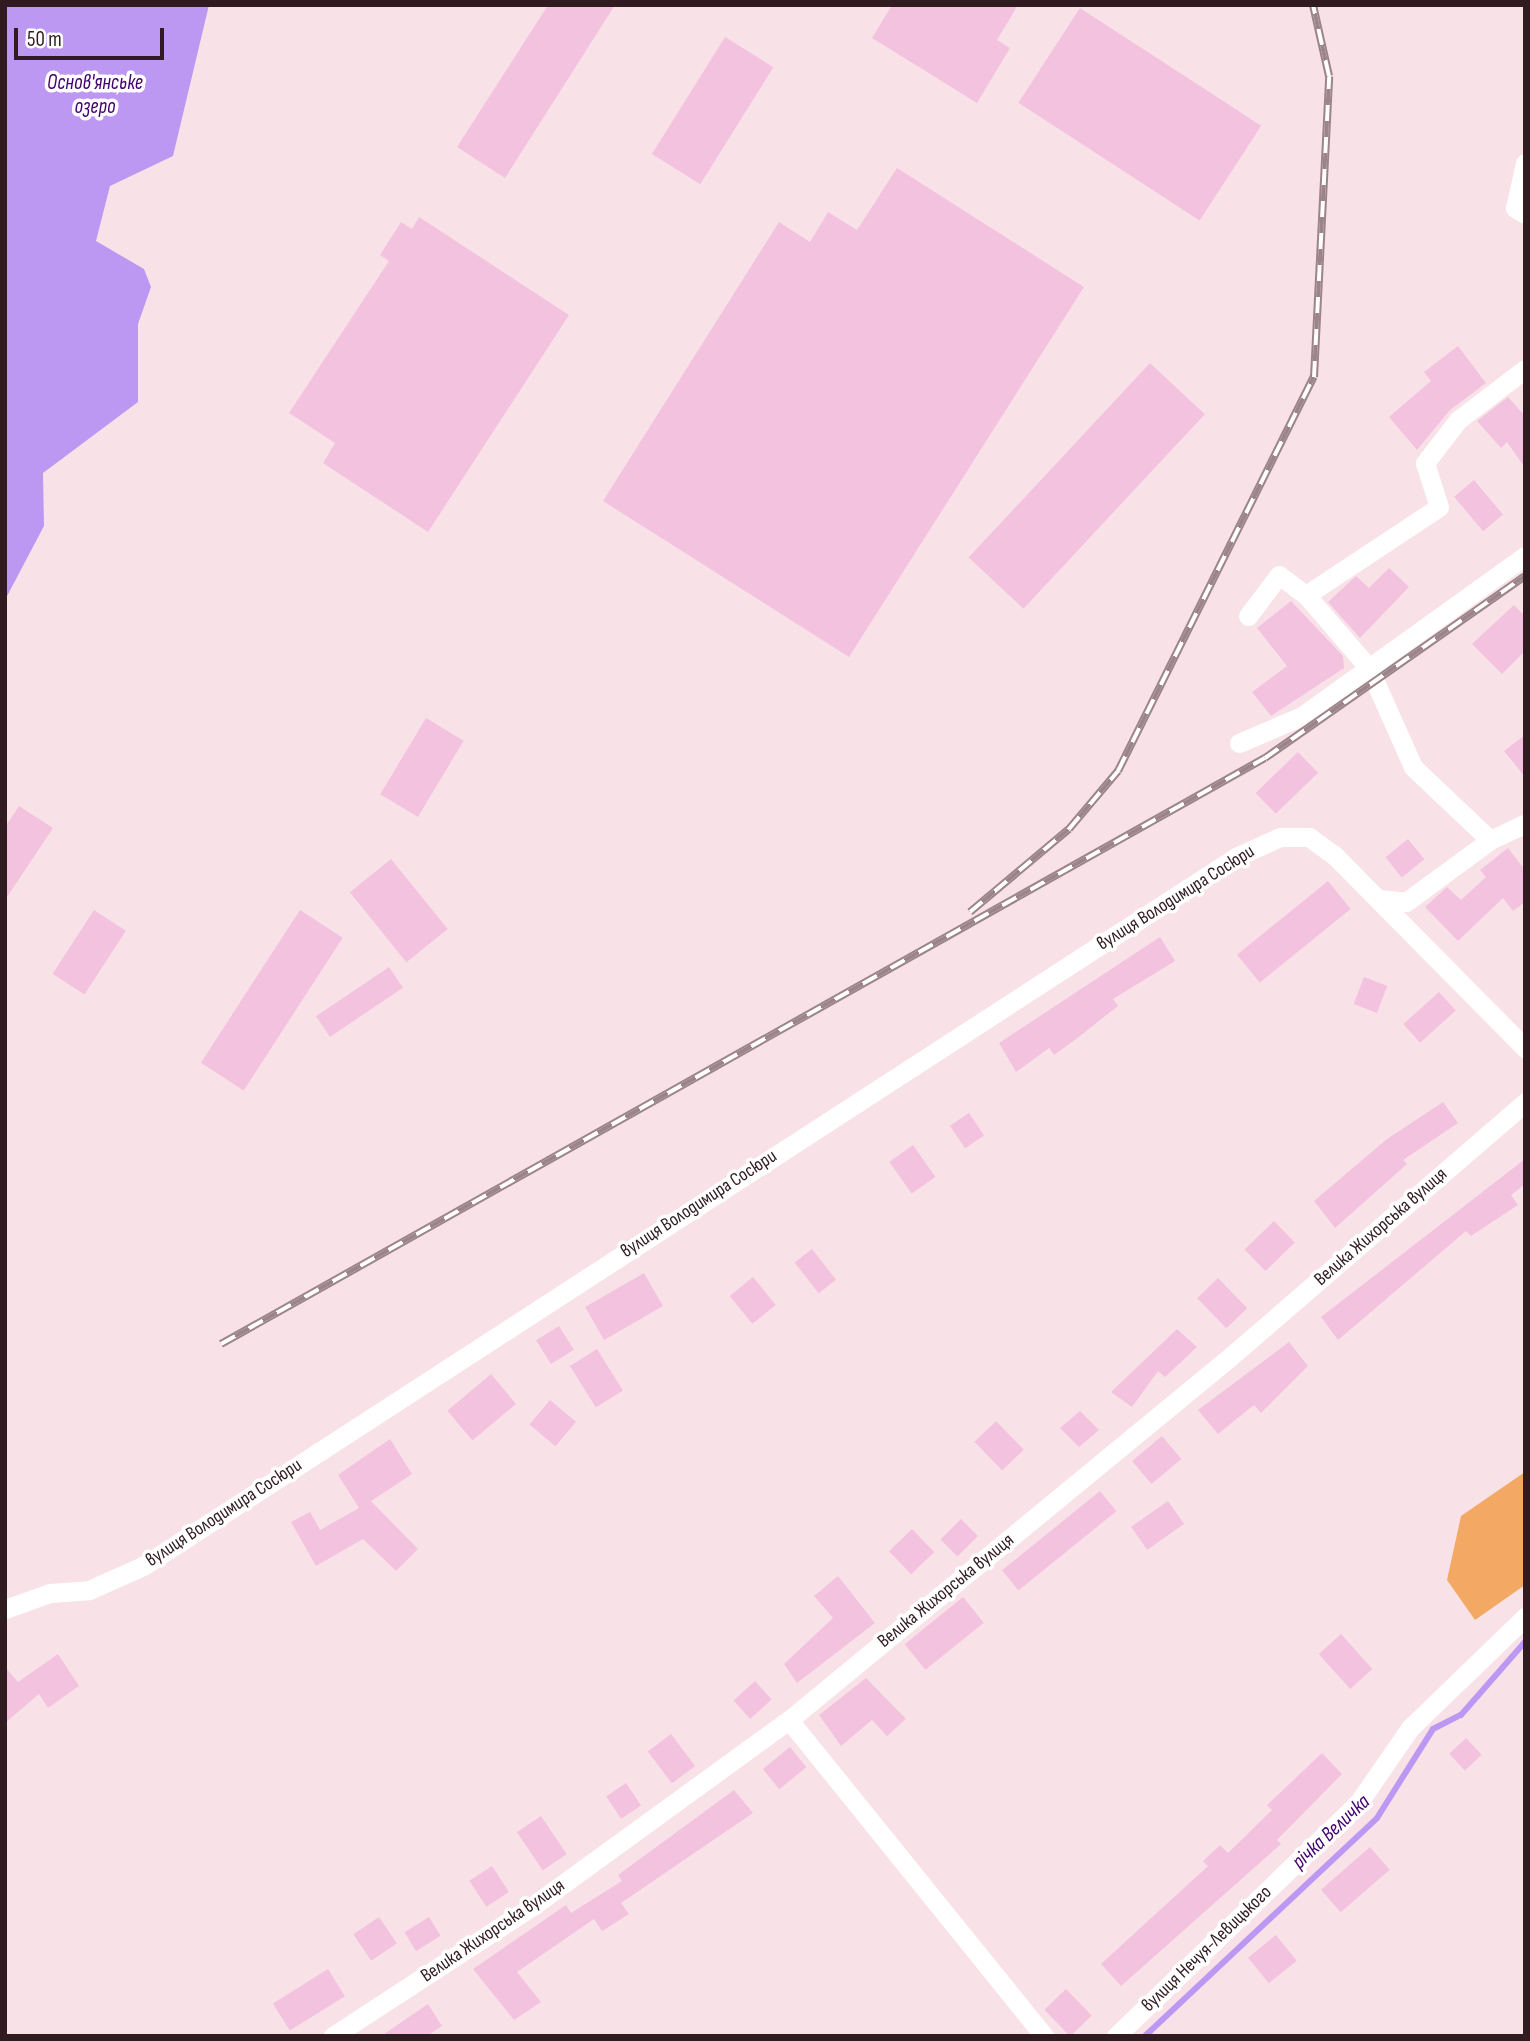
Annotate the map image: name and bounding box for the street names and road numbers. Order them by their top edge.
street label: вулиця Володимира Сосюри [1093,840,1259,956]
street label: вулиця Володимира Сосюри [617,1145,781,1263]
street label: Велика Жихорська вулиця [1310,1163,1452,1291]
street label: вулиця Володимира Сосюри [142,1454,306,1572]
street label: Велика Жихорська вулиця [873,1529,1019,1653]
street label: Велика Жихорська вулиця [417,1874,569,1988]
street label: вулиця Нечуя-Левицького [1137,1881,1277,2017]

